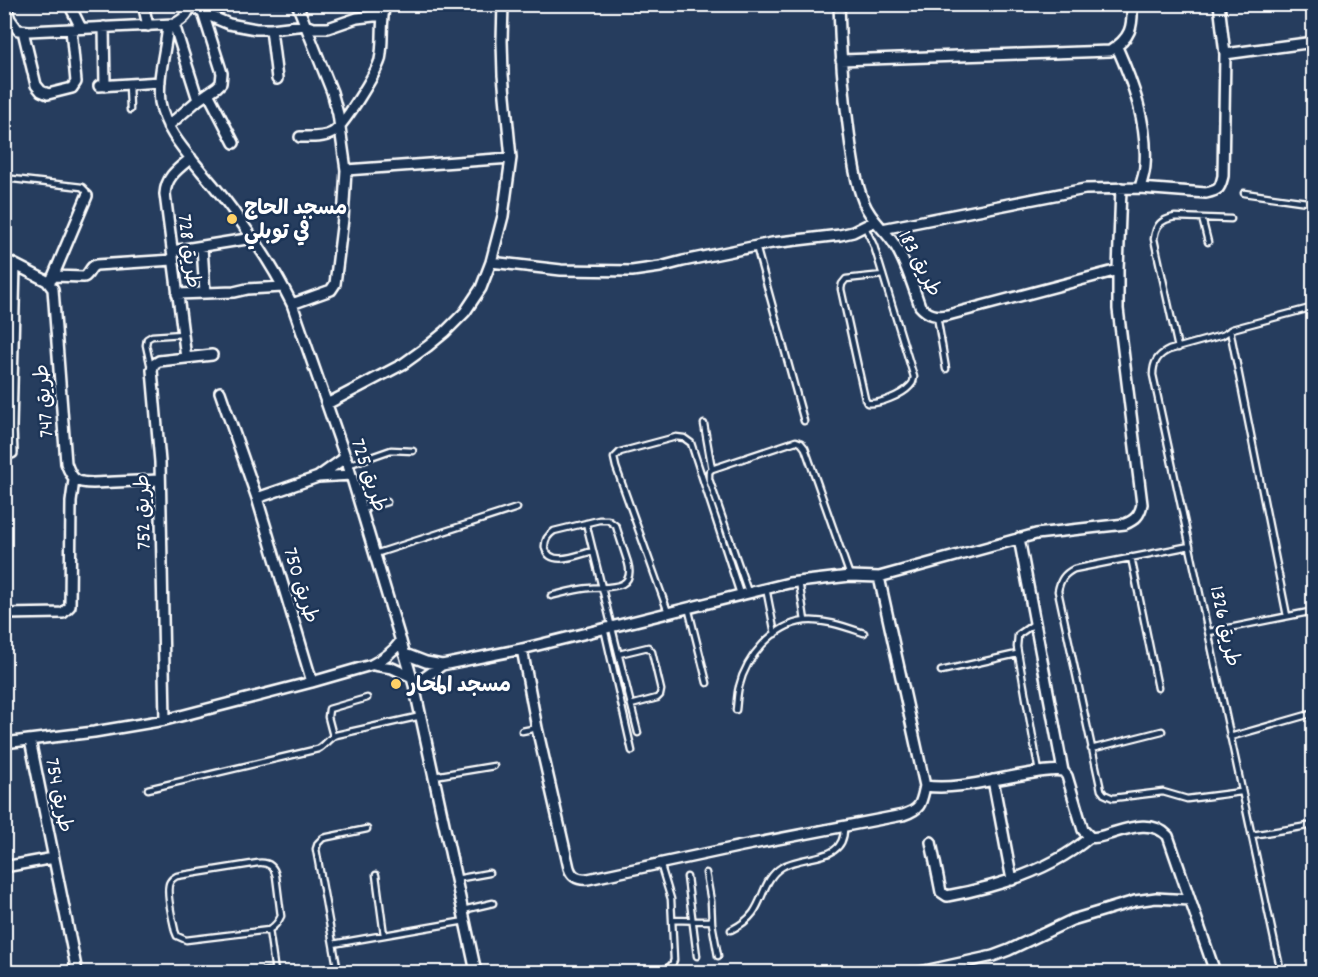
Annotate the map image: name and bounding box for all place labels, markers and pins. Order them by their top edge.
place label: مسجد الحاج في توبلي [244,195,347,250]
marker: مسجد الحاج في توبلي [225,212,239,226]
place label: مسجد المحار [406,672,511,702]
marker: مسجد المحار [389,677,403,691]

